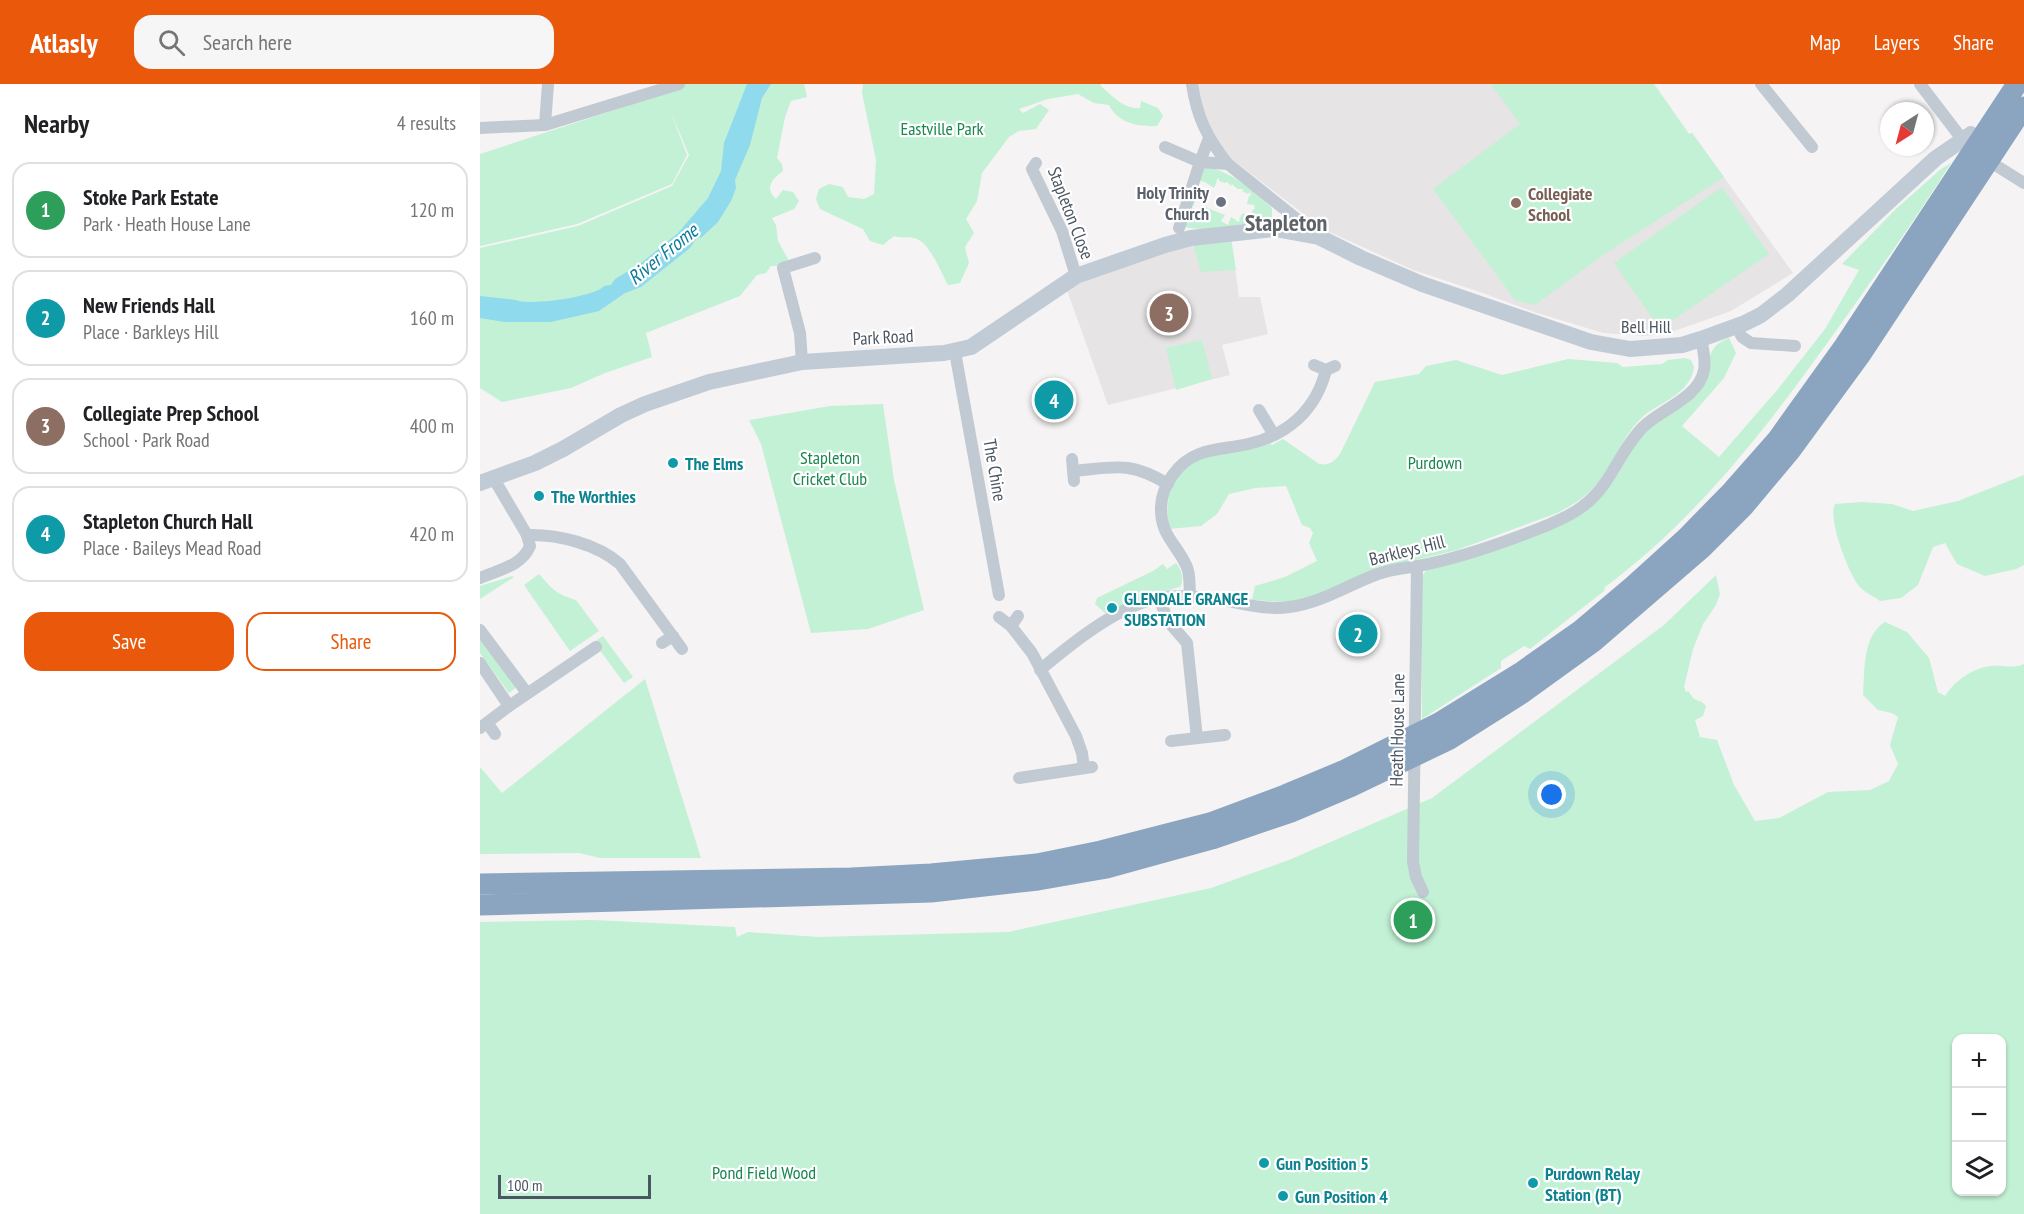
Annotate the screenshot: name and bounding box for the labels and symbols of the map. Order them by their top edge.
north arrow [1880,102,1934,156]
park label: Eastville Park [900,117,984,140]
street label: Stapleton Close [1043,163,1099,263]
place label: Holy Trinity Church [1137,181,1210,225]
place label: Collegiate School [1528,182,1593,226]
marker: Holy Trinity Church [1214,195,1228,209]
marker: Collegiate School [1509,196,1523,210]
district label: Stapleton [1245,207,1327,238]
water label: River Frome [622,217,705,290]
pin: 3 [1150,290,1188,336]
street label: Bell Hill [1621,315,1672,338]
street label: Park Road [852,324,914,350]
pin: 4 [1034,378,1074,422]
street label: The Chine [978,437,1012,503]
park label: Stapleton Cricket Club [793,446,867,490]
park label: Purdown [1408,451,1462,474]
place label: The Elms [685,452,743,475]
marker: The Elms [666,456,680,470]
place label: The Worthies [551,485,636,508]
marker: The Worthies [532,489,546,503]
street label: Barkleys Hill [1367,529,1448,571]
place label: GLENDALE GRANGE SUBSTATION [1124,587,1248,631]
marker: GLENDALE GRANGE SUBSTATION [1105,601,1119,615]
pin: 2 [1338,612,1378,656]
street label: Heath House Lane [1385,673,1409,787]
your location [1537,780,1566,809]
pin: 1 [1394,898,1432,942]
place label: Gun Position 5 [1276,1152,1369,1175]
marker: Gun Position 5 [1257,1156,1271,1170]
park label: Pond Field Wood [712,1161,816,1184]
place label: Purdown Relay Station (BT) [1545,1162,1641,1206]
scale bar [498,1172,651,1200]
marker: Purdown Relay Station (BT) [1526,1176,1540,1190]
place label: Gun Position 4 [1295,1185,1388,1208]
marker: Gun Position 4 [1276,1189,1290,1203]

